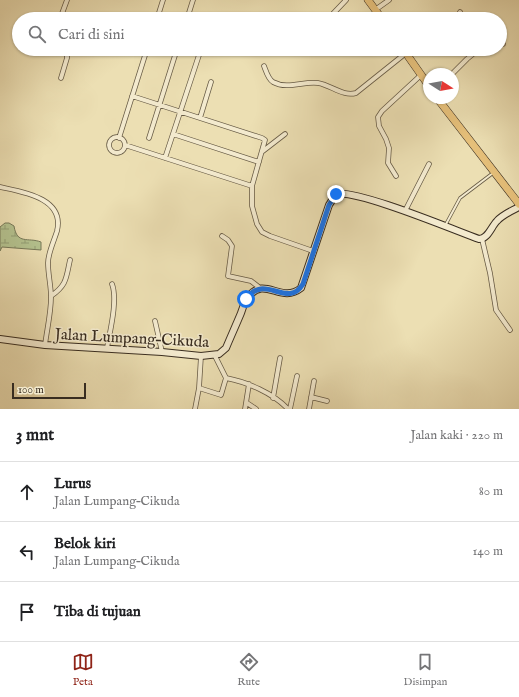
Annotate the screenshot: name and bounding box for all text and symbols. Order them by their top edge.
search box [12,12,507,56]
icon: search [26,23,48,45]
text: Cari di sini [58,25,125,44]
north arrow [423,68,459,104]
route end [327,185,345,203]
route start [237,290,255,308]
street label: Jalan Lumpang–Cikuda [52,325,210,353]
scale bar [12,381,86,400]
text: 100 m [18,383,44,397]
text: 3 mnt [16,425,54,446]
text: Jalan kaki · 220 m [410,427,503,444]
text: Lurus [54,474,91,493]
icon: ahead [16,481,38,503]
text: 80 m [479,483,503,500]
text: Jalan Lumpang–Cikuda [54,493,180,510]
text: Belok kiri [54,534,116,553]
icon: left [16,541,38,563]
text: 140 m [473,543,503,560]
text: Jalan Lumpang–Cikuda [54,553,180,570]
icon: arrive [16,601,38,623]
text: Tiba di tujuan [54,602,141,621]
tab: Peta [72,651,94,689]
tab: Rute [237,651,260,689]
tab: Disimpan [404,651,447,689]

